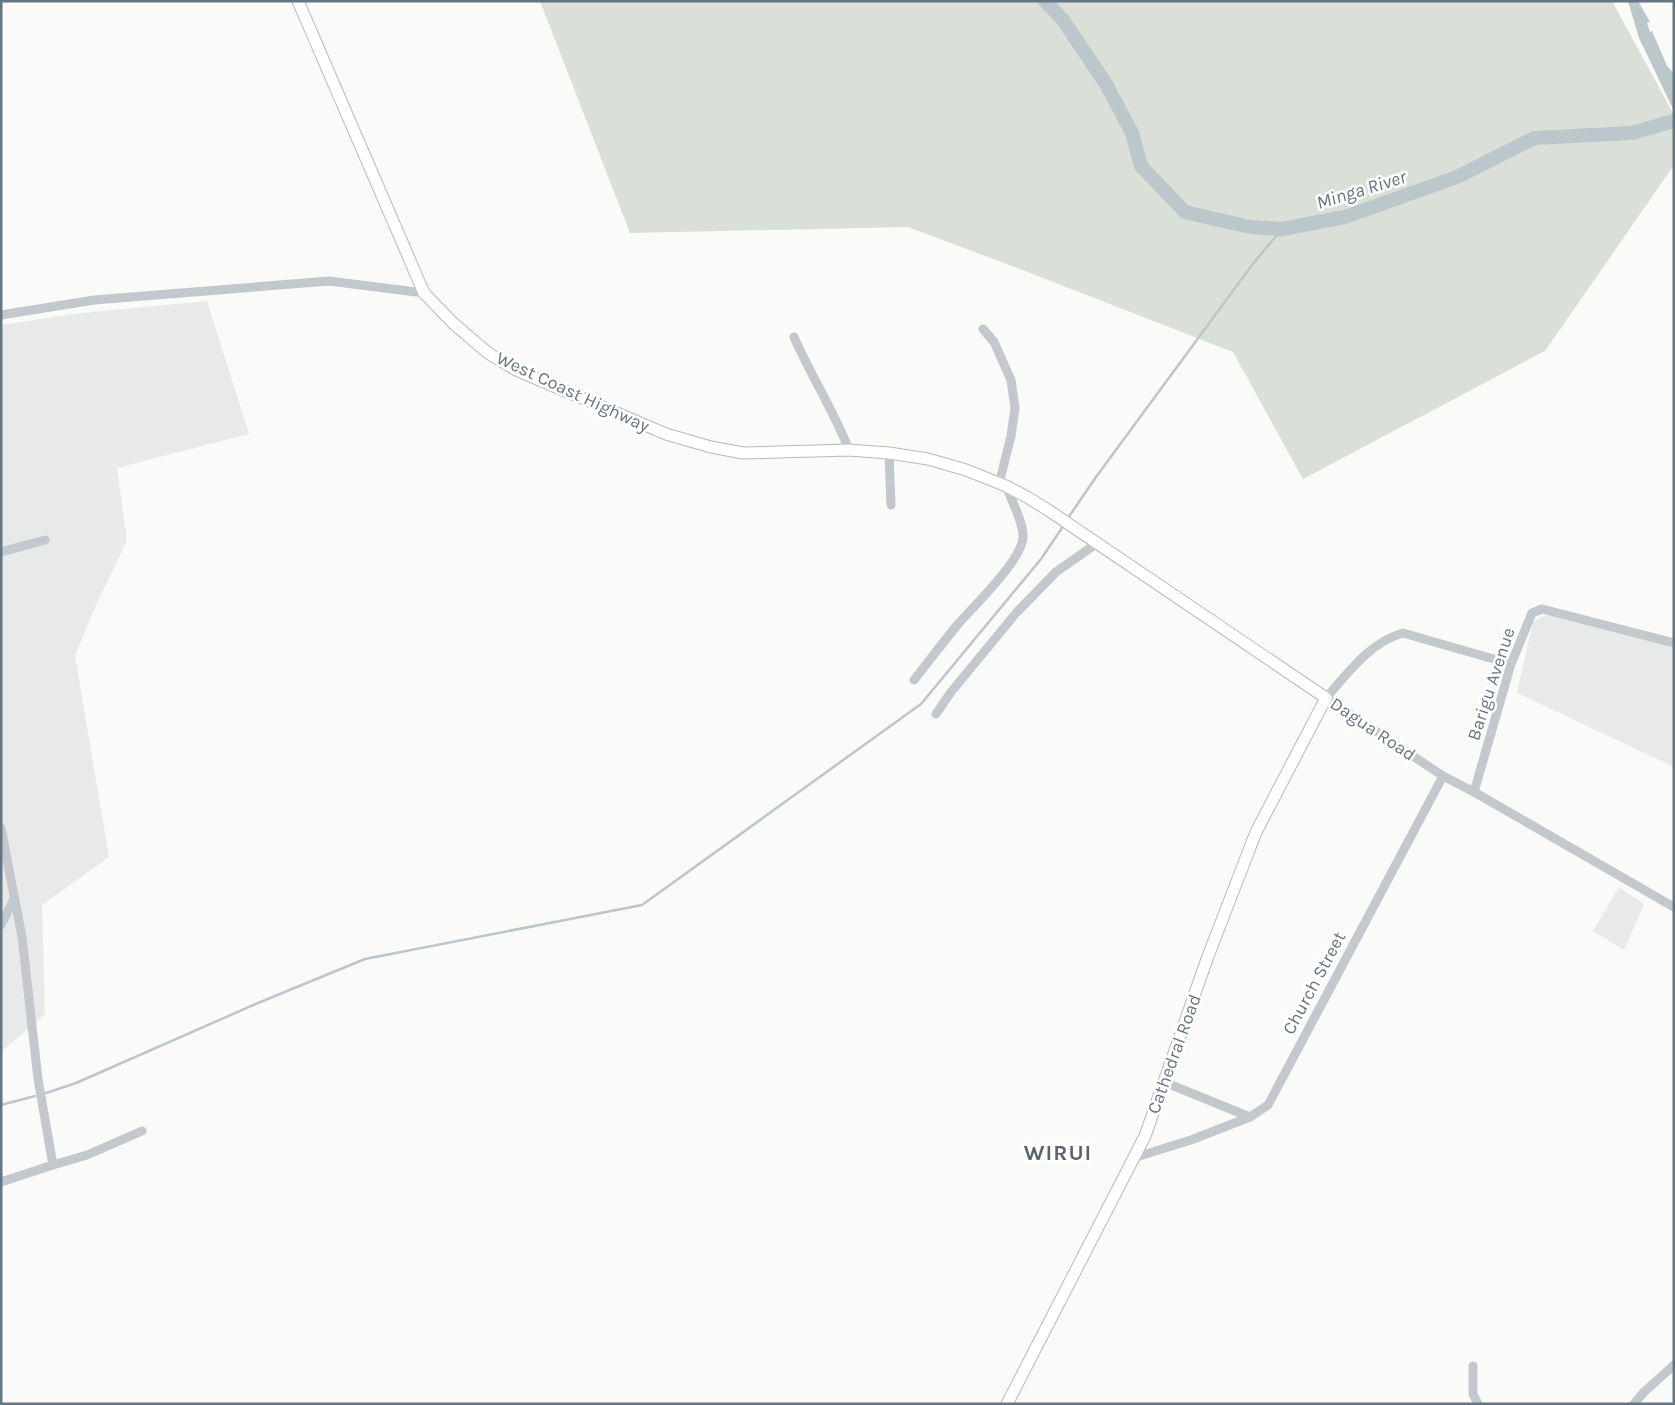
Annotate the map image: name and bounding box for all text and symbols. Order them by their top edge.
water label: Minga River [1314,165,1410,214]
street label: West Coast Highway [493,347,654,437]
street label: Barigu Avenue [1462,625,1520,743]
street label: Dagua Road [1326,692,1420,766]
street label: Church Street [1278,928,1350,1038]
street label: Cathedral Road [1142,991,1206,1117]
district label: WIRUI [1024,1140,1092,1166]

